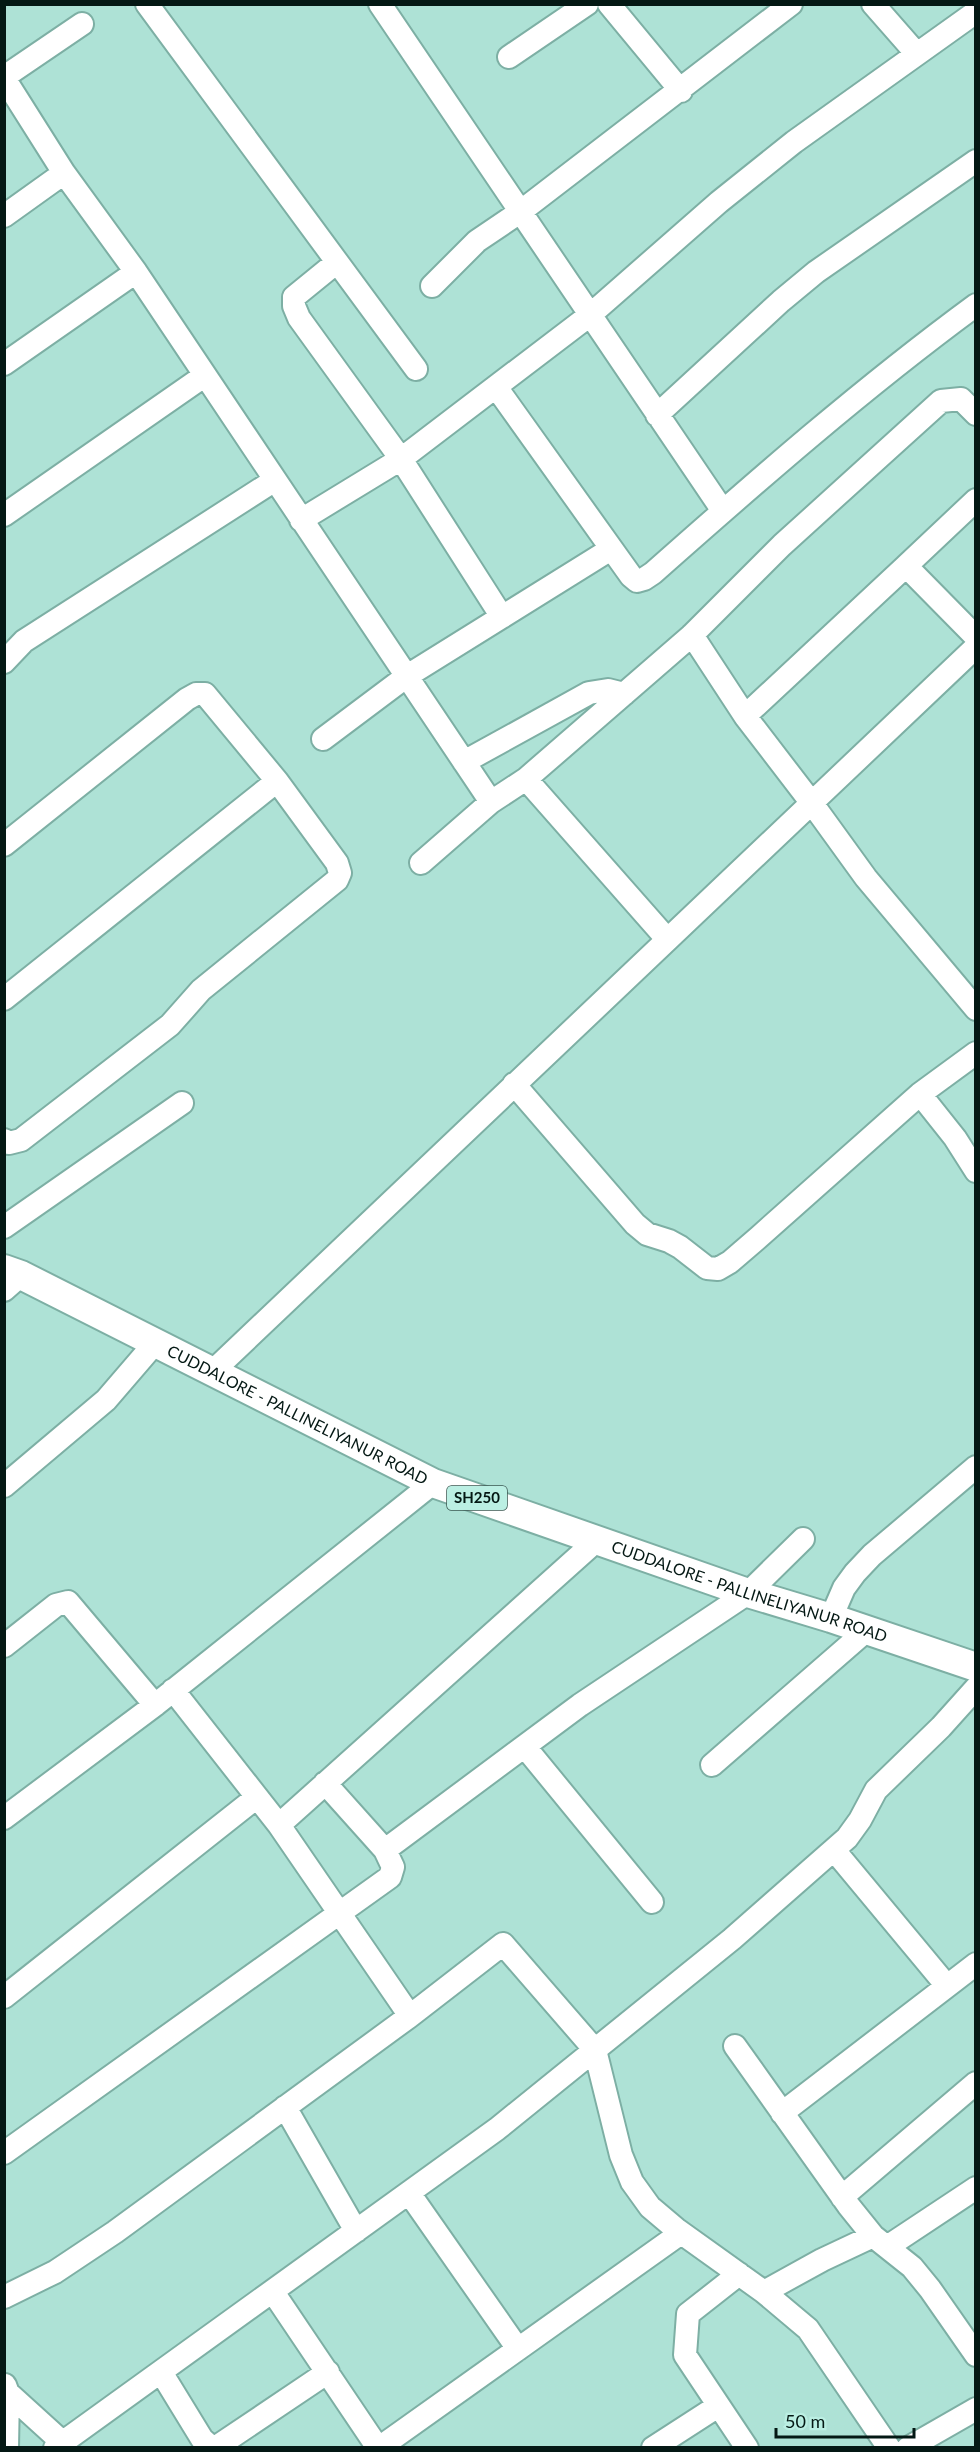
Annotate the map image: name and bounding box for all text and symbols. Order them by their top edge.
street label: CUDDALORE - PALLINELIYANUR ROAD [164,1341,431,1488]
road number: SH250 [447,1486,507,1510]
street label: CUDDALORE - PALLINELIYANUR ROAD [609,1536,890,1645]
scale bar [776,2401,914,2439]
text: 50 m [785,2410,825,2432]

